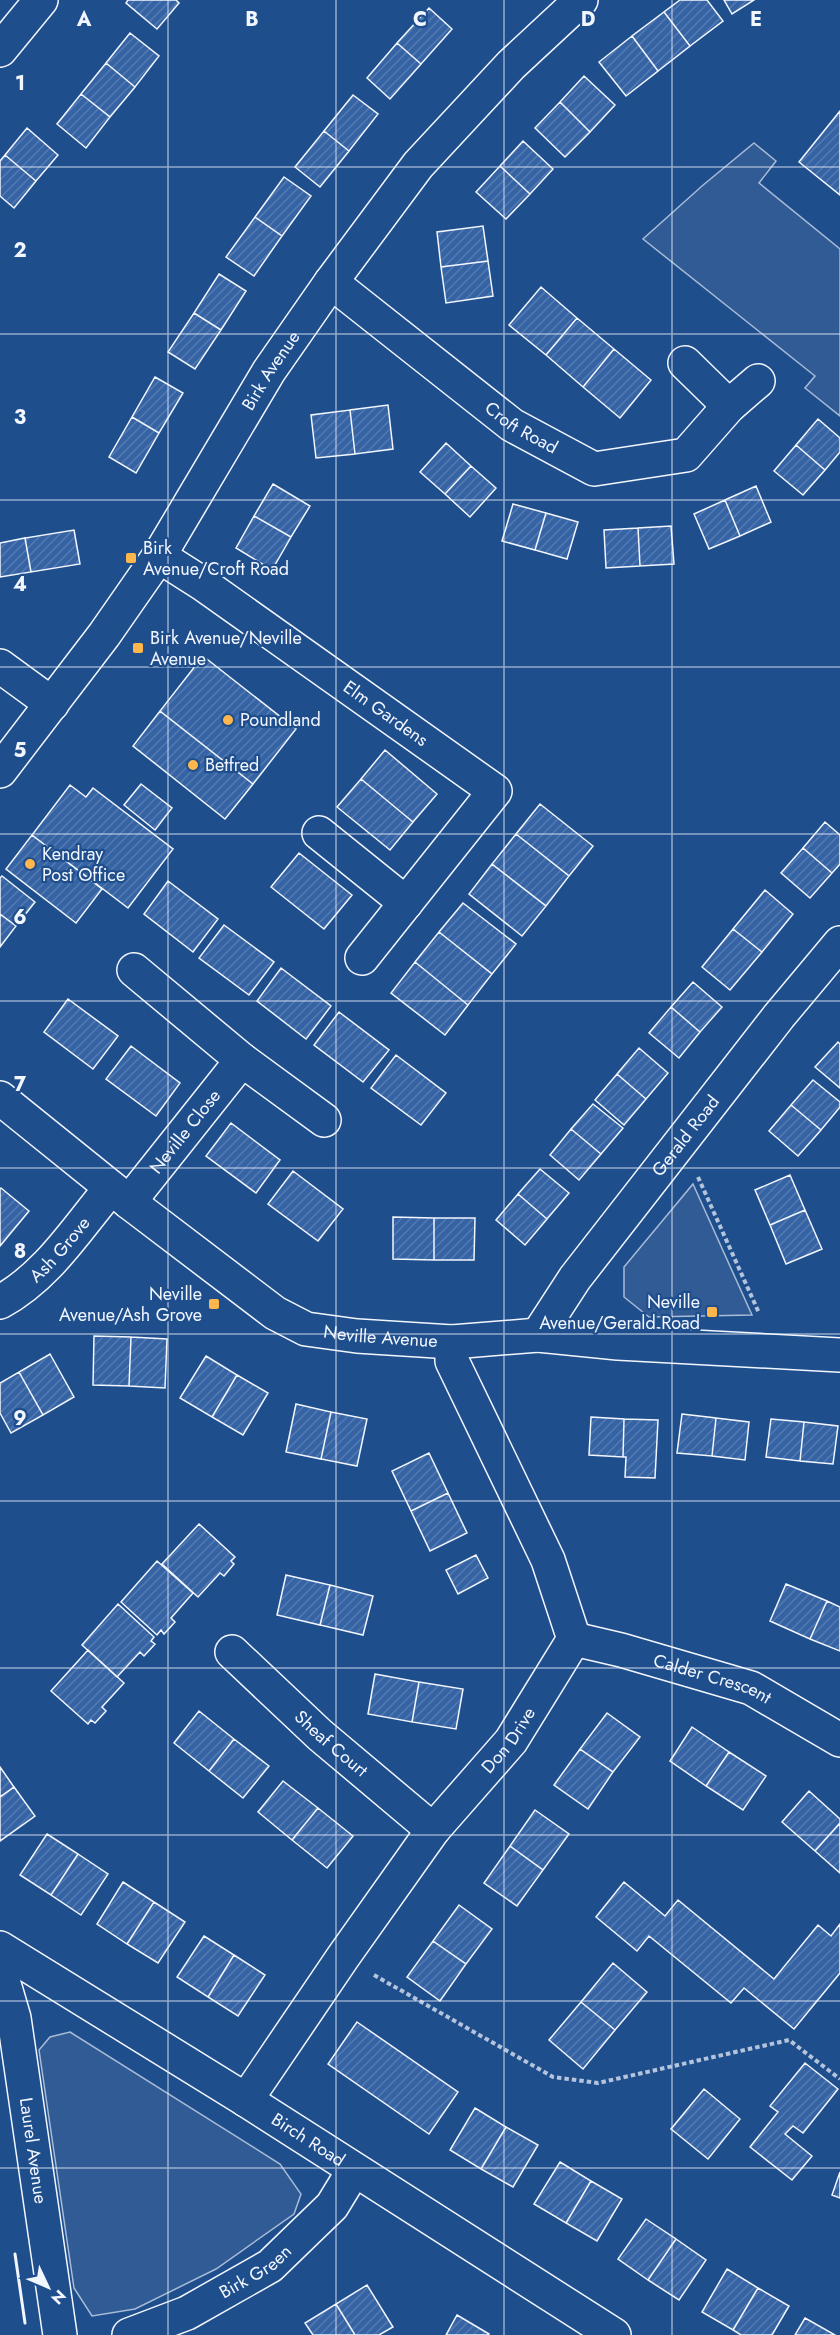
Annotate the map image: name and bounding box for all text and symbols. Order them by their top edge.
text: A [76,5,92,34]
text: B [245,5,259,34]
text: C [413,5,427,34]
text: D [581,5,595,34]
text: E [750,5,762,34]
text: 1 [15,69,25,98]
text: 2 [13,236,27,265]
street label: Birk Avenue [235,325,306,415]
street label: Croft Road [479,395,562,460]
text: 3 [14,403,26,432]
place label: Birk Avenue/Croft Road [143,535,289,582]
marker: Birk Avenue/Croft Road [124,551,138,565]
text: 4 [13,570,27,599]
place label: Birk Avenue/Neville Avenue [150,625,302,672]
marker: Birk Avenue/Neville Avenue [131,641,145,655]
street label: Elm Gardens [338,674,433,753]
place label: Poundland [240,707,321,733]
marker: Poundland [221,713,235,727]
text: 5 [14,736,27,765]
place label: Betfred [205,752,259,778]
marker: Betfred [186,758,200,772]
place label: Kendray Post Office [42,841,125,888]
marker: Kendray Post Office [23,857,37,871]
text: 6 [13,903,27,932]
text: 7 [14,1070,27,1099]
street label: Neville Close [143,1084,227,1179]
street label: Gerald Road [646,1090,726,1182]
street label: Ash Grove [24,1211,96,1289]
text: 8 [14,1237,26,1266]
place label: Neville Avenue/Ash Grove [59,1281,202,1328]
place label: Neville Avenue/Gerald Road [539,1289,700,1336]
marker: Neville Avenue/Ash Grove [207,1297,221,1311]
marker: Neville Avenue/Gerald Road [705,1305,719,1319]
street label: Neville Avenue [322,1319,439,1354]
text: 9 [13,1404,27,1433]
street label: Calder Crescent [650,1647,777,1710]
street label: Don Drive [475,1702,542,1779]
street label: Sheaf Court [289,1704,374,1783]
street label: Laurel Avenue [13,2096,54,2205]
street label: Birch Road [266,2106,350,2173]
street label: Birk Green [214,2239,297,2305]
north arrow [18,2257,78,2317]
text: N [46,2285,71,2310]

